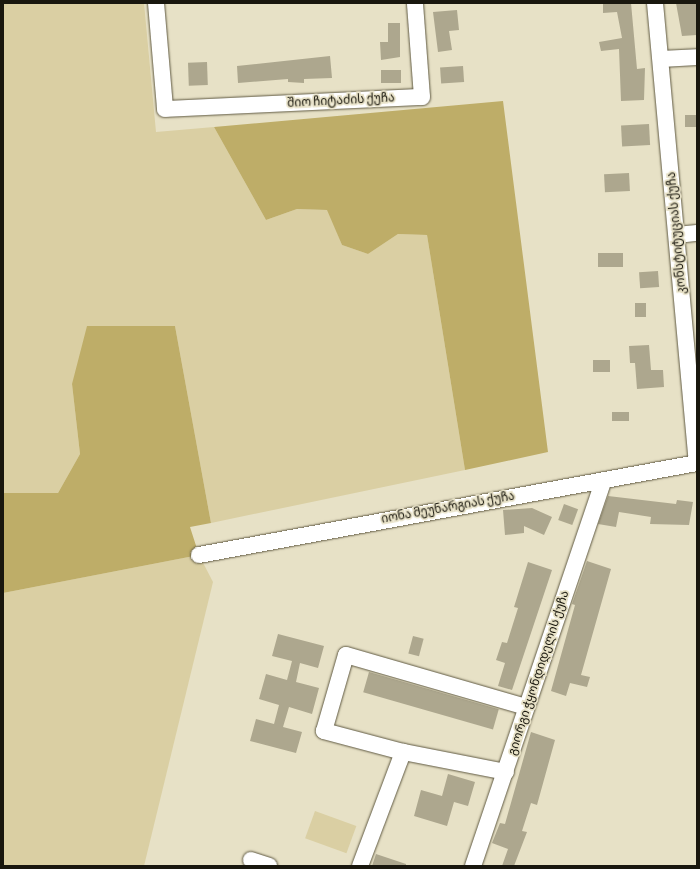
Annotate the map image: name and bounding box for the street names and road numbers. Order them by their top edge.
street label: შიო ჩიტაძის ქუჩა [287,91,395,111]
street label: კონსტიტუციას ქუჩა [664,171,690,295]
street label: იონა მეუნარგიას ქუჩა [380,489,516,527]
street label: გიორგი ჭყონდიდელის ქუჩა [505,589,573,757]

